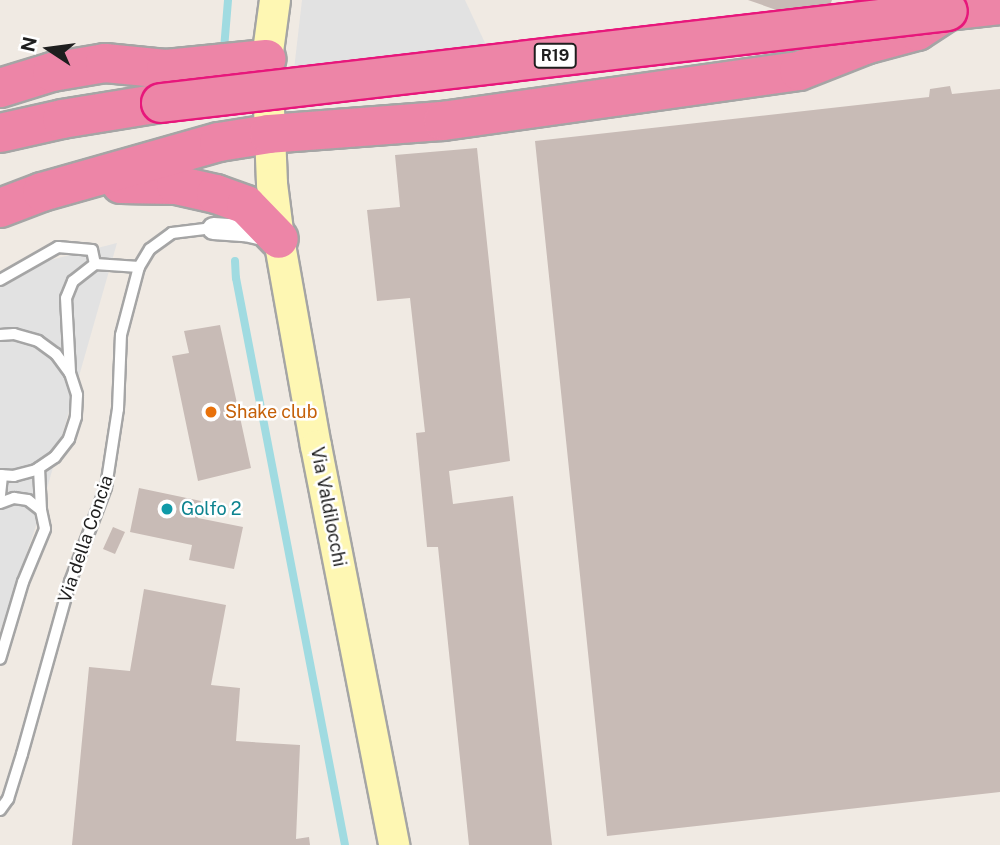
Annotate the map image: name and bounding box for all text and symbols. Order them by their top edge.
north arrow [14,14,84,84]
text: N [16,35,41,54]
road number: R19 [532,44,578,68]
place label: Shake club [225,401,318,423]
marker: Shake club [203,404,219,420]
street label: Via Valdilocchi [306,445,350,569]
street label: Via della Concia [54,472,118,606]
place label: Golfo 2 [181,498,242,520]
marker: Golfo 2 [159,501,175,517]

